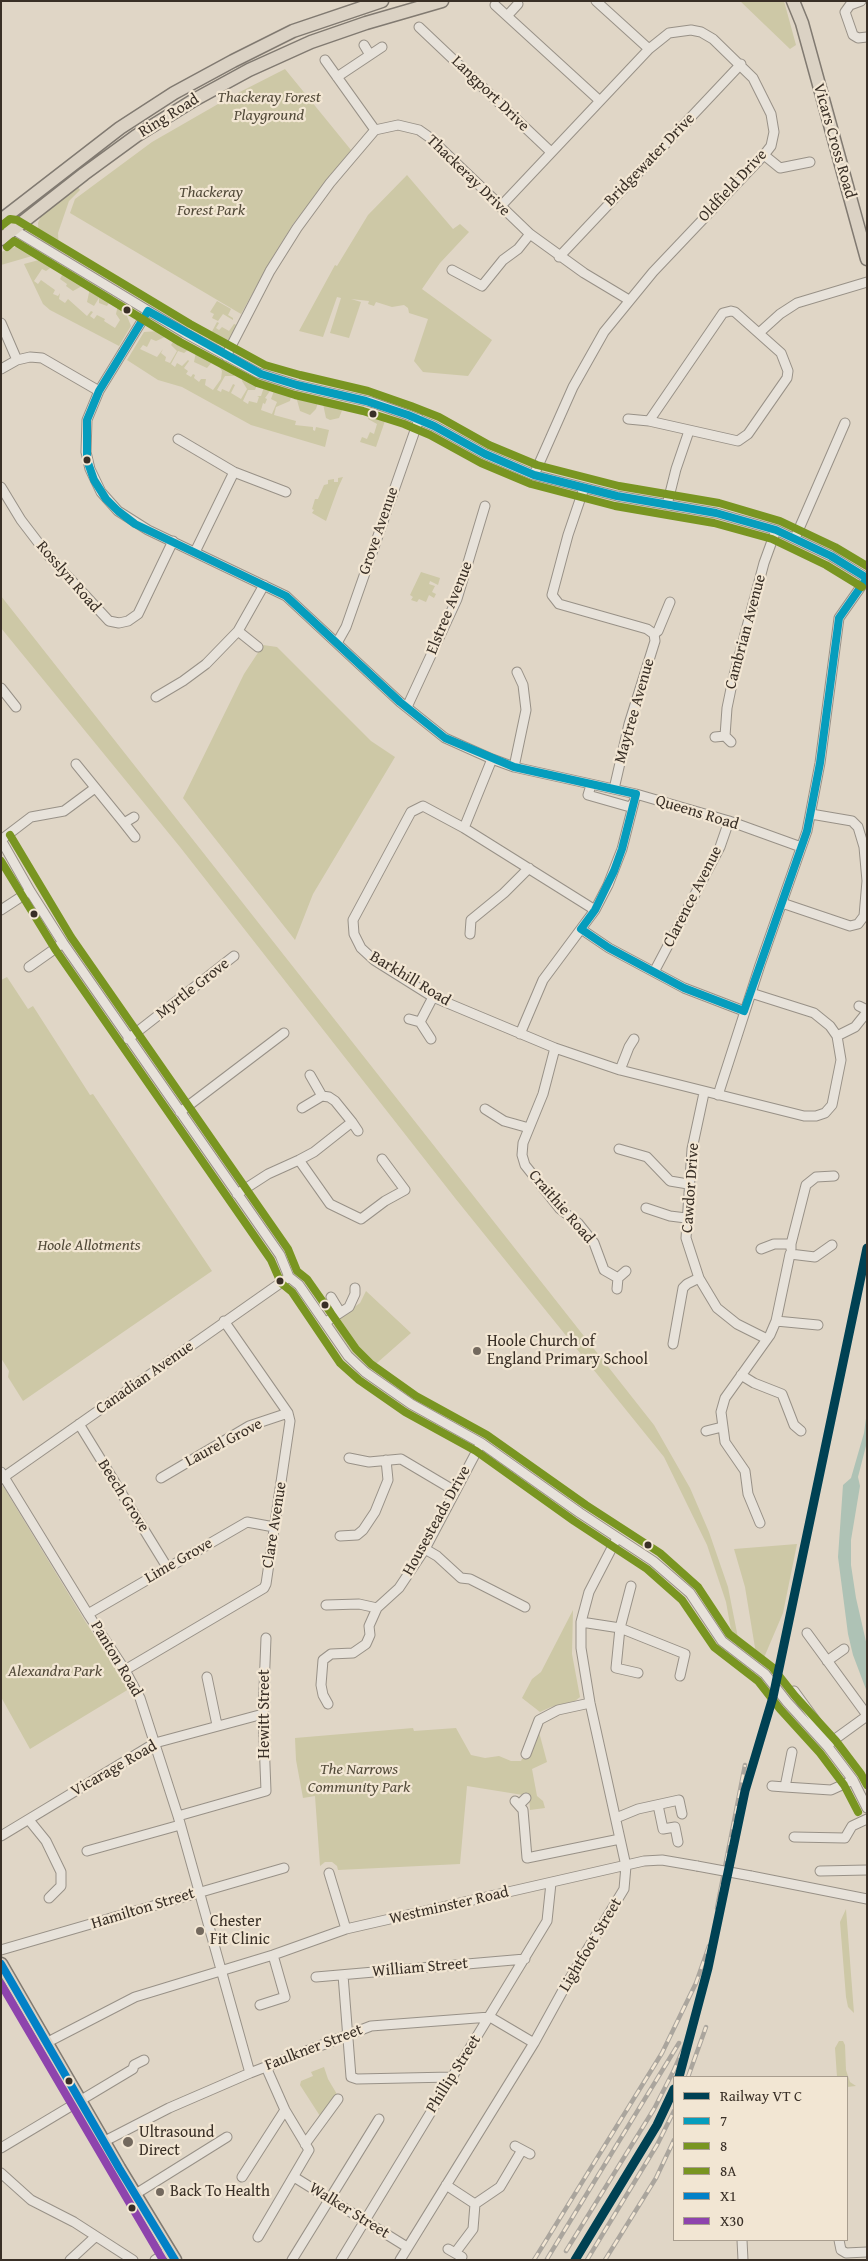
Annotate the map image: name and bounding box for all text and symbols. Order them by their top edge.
street label: Langport Drive [447,52,533,136]
street label: Vicars Cross Road [808,81,860,201]
park label: Thackeray Forest Playground [217,88,321,126]
street label: Ring Road [135,90,203,142]
street label: Bridgewater Drive [601,109,699,211]
street label: Thackeray Drive [422,131,514,221]
street label: Oldfield Drive [694,146,772,226]
park label: Thackeray Forest Park [177,183,245,221]
unlabelled marker [122,305,132,315]
unlabelled marker [368,409,378,419]
unlabelled marker [82,455,92,465]
street label: Grove Avenue [355,485,403,577]
street label: Rosslyn Road [32,537,104,617]
street label: Elstree Avenue [423,559,477,657]
street label: Cambrian Avenue [721,573,771,691]
street label: Maytree Avenue [611,656,659,766]
street label: Queens Road [653,791,741,835]
street label: Clarence Avenue [659,843,727,951]
unlabelled marker [29,909,39,919]
street label: Barkhill Road [366,947,454,1011]
street label: Myrtle Grove [153,954,233,1024]
street label: Cawdor Drive [678,1142,704,1234]
street label: Craithie Road [524,1166,598,1248]
park label: Hoole Allotments [37,1236,141,1256]
unlabelled marker [275,1276,285,1286]
unlabelled marker [320,1300,330,1310]
place label: Hoole Church of England Primary School [487,1332,648,1370]
street label: Canadian Avenue [92,1337,198,1419]
marker: Hoole Church of England Primary School [471,1345,483,1357]
street label: Laurel Grove [182,1415,266,1471]
street label: Beech Grove [93,1456,153,1536]
street label: Housesteads Drive [399,1463,475,1579]
street label: Clare Avenue [259,1480,291,1570]
street label: Lime Grove [142,1534,216,1588]
unlabelled marker [643,1540,653,1550]
street label: Panton Road [86,1618,146,1700]
park label: Alexandra Park [8,1662,102,1682]
street label: Hewitt Street [255,1669,275,1759]
street label: Vicarage Road [68,1737,160,1801]
park label: The Narrows Community Park [308,1760,410,1798]
street label: Westminster Road [387,1883,511,1929]
street label: Hamilton Street [89,1884,197,1934]
street label: Lightfoot Street [555,1895,627,1995]
place label: Chester Fit Clinic [210,1912,270,1950]
marker: Chester Fit Clinic [194,1925,206,1937]
street label: William Street [371,1954,469,1982]
street label: Faulkner Street [262,2021,366,2075]
street label: Phillip Street [422,2032,486,2116]
unlabelled marker [64,2076,74,2086]
legend [673,2076,848,2241]
text: Railway VT C [720,2085,802,2106]
text: 7 [720,2110,727,2131]
place label: Ultrasound Direct [139,2123,214,2161]
marker: Ultrasound Direct [121,2135,135,2149]
text: 8 [720,2135,727,2156]
text: 8A [720,2160,736,2181]
street label: Walker Street [305,2179,393,2243]
place label: Back To Health [170,2182,270,2202]
text: X1 [720,2185,737,2206]
marker: Back To Health [154,2186,166,2198]
unlabelled marker [127,2203,137,2213]
text: X30 [720,2210,744,2231]

